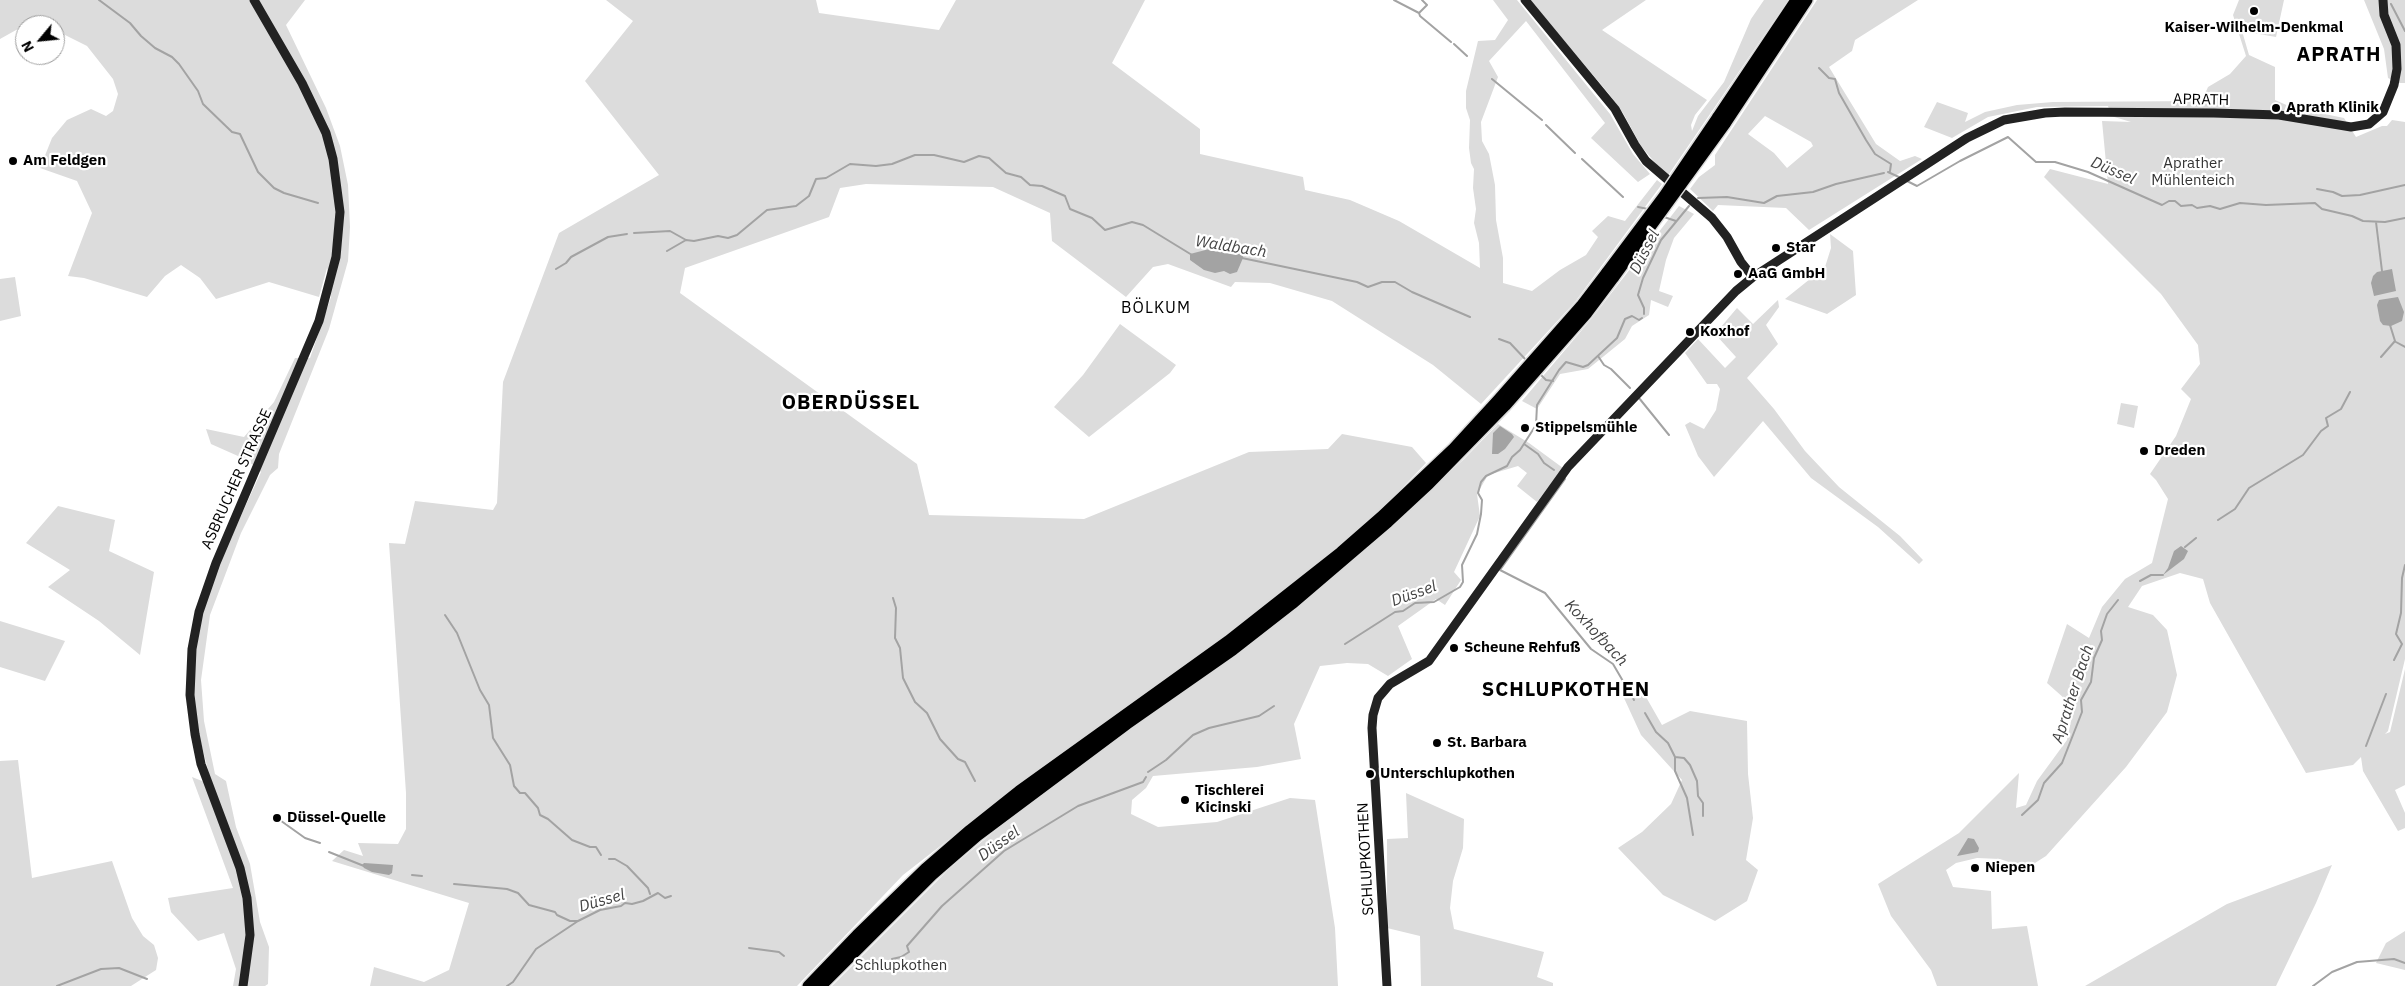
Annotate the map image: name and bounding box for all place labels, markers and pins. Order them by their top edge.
marker: Kaiser-Wilhelm-Denkmal [2248,5,2260,17]
place label: Kaiser-Wilhelm-Denkmal [2165,19,2343,37]
place label: Aprath Klinik [2286,99,2379,117]
marker: Aprath Klinik [2270,102,2282,114]
place label: Am Feldgen [23,152,106,170]
marker: Am Feldgen [7,155,19,167]
place label: Star [1786,239,1816,257]
marker: Star [1770,242,1782,254]
place label: AaG GmbH [1748,265,1825,283]
marker: AaG GmbH [1732,268,1744,280]
place label: Koxhof [1700,323,1749,341]
marker: Koxhof [1684,326,1696,338]
place label: Stippelsmühle [1535,419,1637,437]
marker: Stippelsmühle [1519,422,1531,434]
place label: Dreden [2154,442,2205,460]
marker: Dreden [2138,445,2150,457]
place label: Scheune Rehfuß [1464,639,1580,657]
marker: Scheune Rehfuß [1448,642,1460,654]
place label: St. Barbara [1447,734,1527,752]
marker: St. Barbara [1431,737,1443,749]
place label: Unterschlupkothen [1380,765,1515,783]
marker: Unterschlupkothen [1364,768,1376,780]
place label: Tischlerei Kicinski [1195,782,1264,817]
marker: Tischlerei Kicinski [1179,794,1191,806]
place label: Düssel-Quelle [287,809,386,827]
marker: Düssel-Quelle [271,812,283,824]
place label: Niepen [1985,859,2035,877]
marker: Niepen [1969,862,1981,874]

